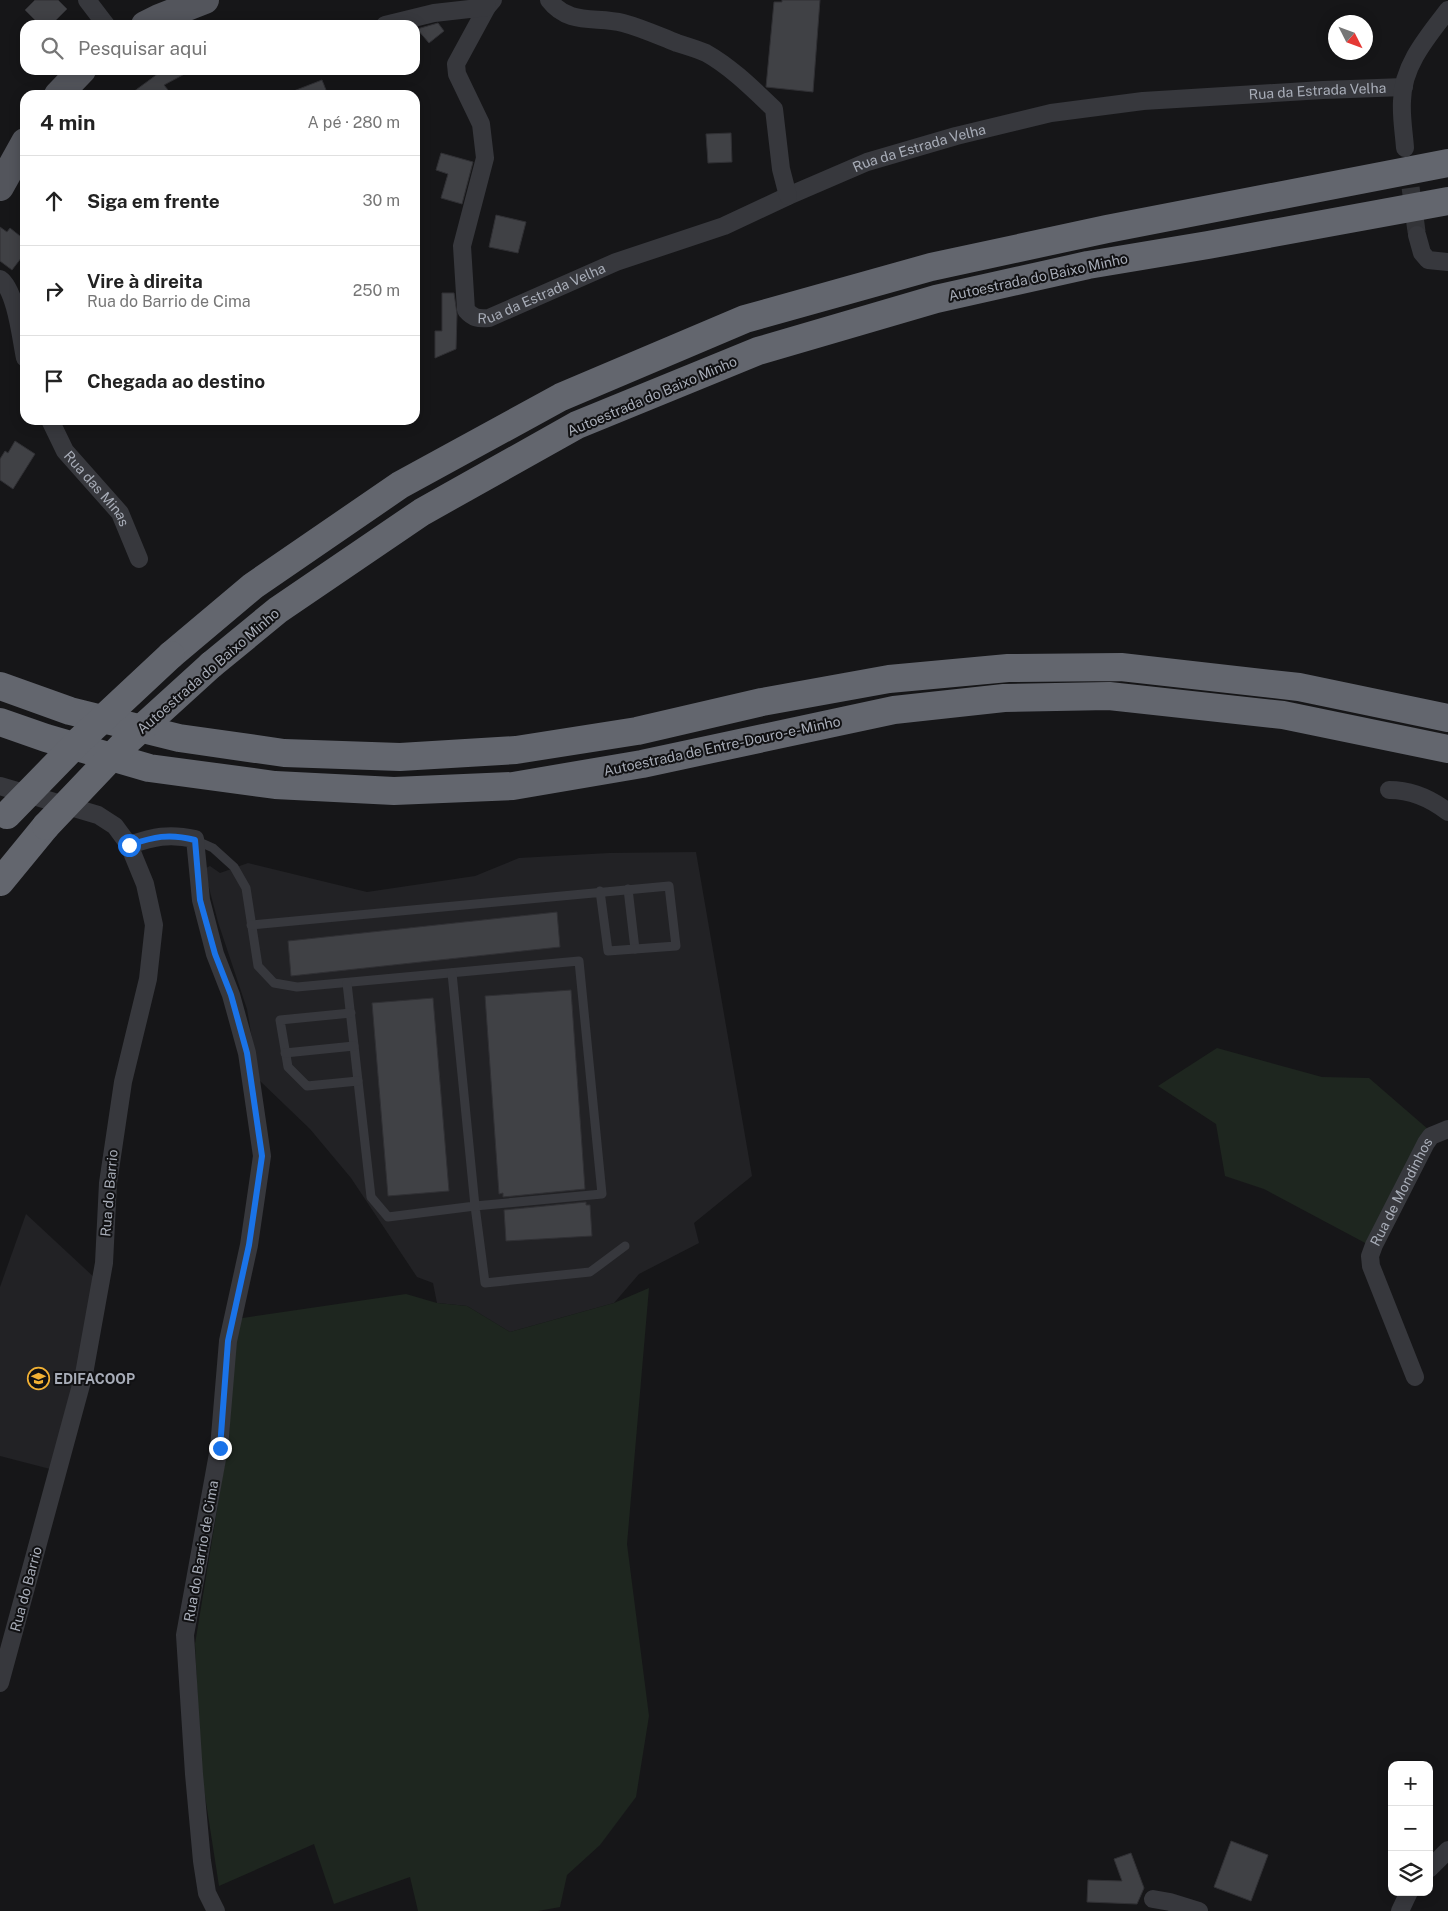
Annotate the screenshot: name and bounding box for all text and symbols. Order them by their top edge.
north arrow [1328,15,1373,60]
search box [20,20,420,75]
icon: search [38,34,66,62]
text: Pesquisar aqui [78,37,207,59]
street label: Rua da Estrada Velha [1248,80,1387,103]
text: 4 min [40,110,95,135]
text: A pé · 280 m [308,113,400,132]
street label: Rua da Estrada Velha [850,121,987,175]
icon: ahead [40,187,68,215]
text: Siga em frente [87,190,220,212]
text: 30 m [363,191,400,210]
street label: Autoestrada do Baixo Minho [947,250,1129,304]
street label: Rua da Estrada Velha [477,260,608,326]
text: Vire à direita [87,270,203,292]
icon: right [40,277,68,305]
text: 250 m [353,281,400,300]
text: Rua do Barrio de Cima [87,292,251,311]
street label: Autoestrada do Baixo Minho [565,353,739,439]
icon: arrive [40,367,68,395]
text: Chegada ao destino [87,370,265,392]
street label: Rua das Minas [61,448,133,529]
street label: Autoestrada do Baixo Minho [134,605,282,737]
street label: Autoestrada de Entre-Douro-e-Minho [602,713,842,779]
route start [118,834,141,857]
street label: Rua de Mondinhos [1367,1134,1435,1249]
street label: Rua do Barrio [97,1149,121,1237]
school or university icon: EDIFACOOP [26,1367,50,1391]
place label: EDIFACOOP [54,1371,135,1387]
route end [209,1437,232,1460]
street label: Rua do Barrio de Cima [181,1479,221,1623]
street label: Rua do Barrio [7,1545,45,1633]
map controls [1388,1761,1433,1896]
button: + [1388,1761,1433,1806]
button: − [1388,1806,1433,1851]
button: layers [1388,1851,1433,1896]

